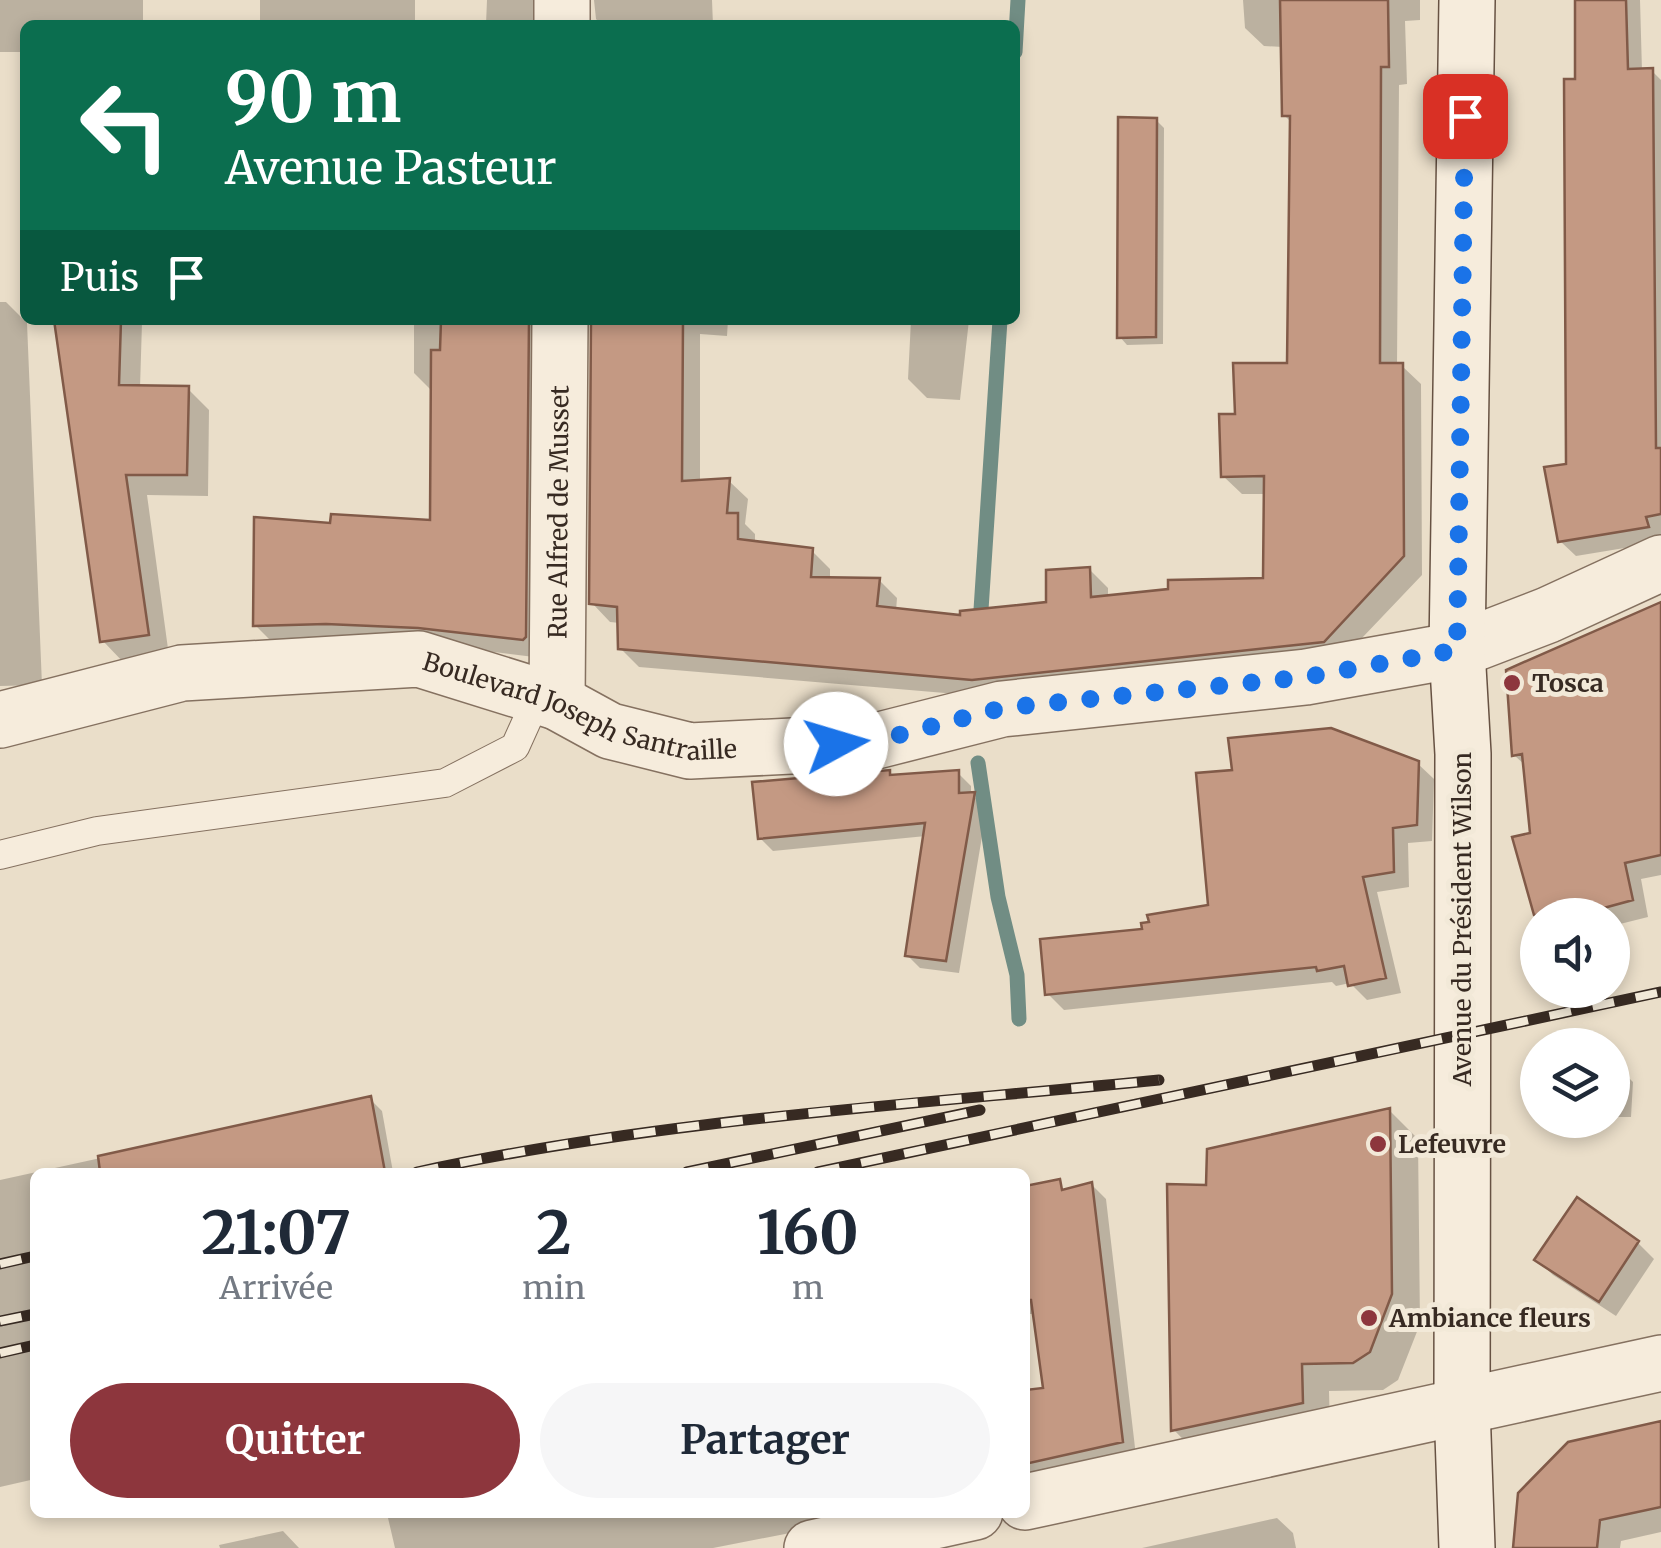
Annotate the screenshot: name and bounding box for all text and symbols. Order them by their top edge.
text: 90 m [225,53,402,141]
icon: left [60,60,190,190]
pin [1423,74,1508,159]
icon: arrive [1438,89,1493,144]
text: Avenue Pasteur [225,140,557,196]
icon: arrive [159,250,214,305]
text: Puis [60,254,139,301]
street label: Rue Alfred de Musset [541,385,575,639]
street label: Boulevard Joseph Santraille [419,645,738,767]
place label: Tosca [1532,667,1604,699]
marker: Tosca [1501,672,1523,694]
position arrow [784,692,888,796]
street label: Avenue du Président Wilson [1446,752,1478,1087]
map controls [1520,898,1630,1138]
button: sound [1520,898,1630,1008]
button: layers [1520,1028,1630,1138]
place label: Lefeuvre [1398,1128,1506,1160]
marker: Lefeuvre [1367,1133,1389,1155]
text: 21:07 [201,1195,351,1270]
text: 2 [536,1195,572,1270]
text: 160 [757,1195,859,1270]
text: Arrivée [219,1268,333,1308]
text: min [522,1268,586,1308]
text: m [792,1268,824,1308]
place label: Ambiance fleurs [1388,1302,1591,1334]
marker: Ambiance fleurs [1358,1307,1380,1329]
button: Quitter [70,1383,520,1498]
button: Partager [540,1383,990,1498]

